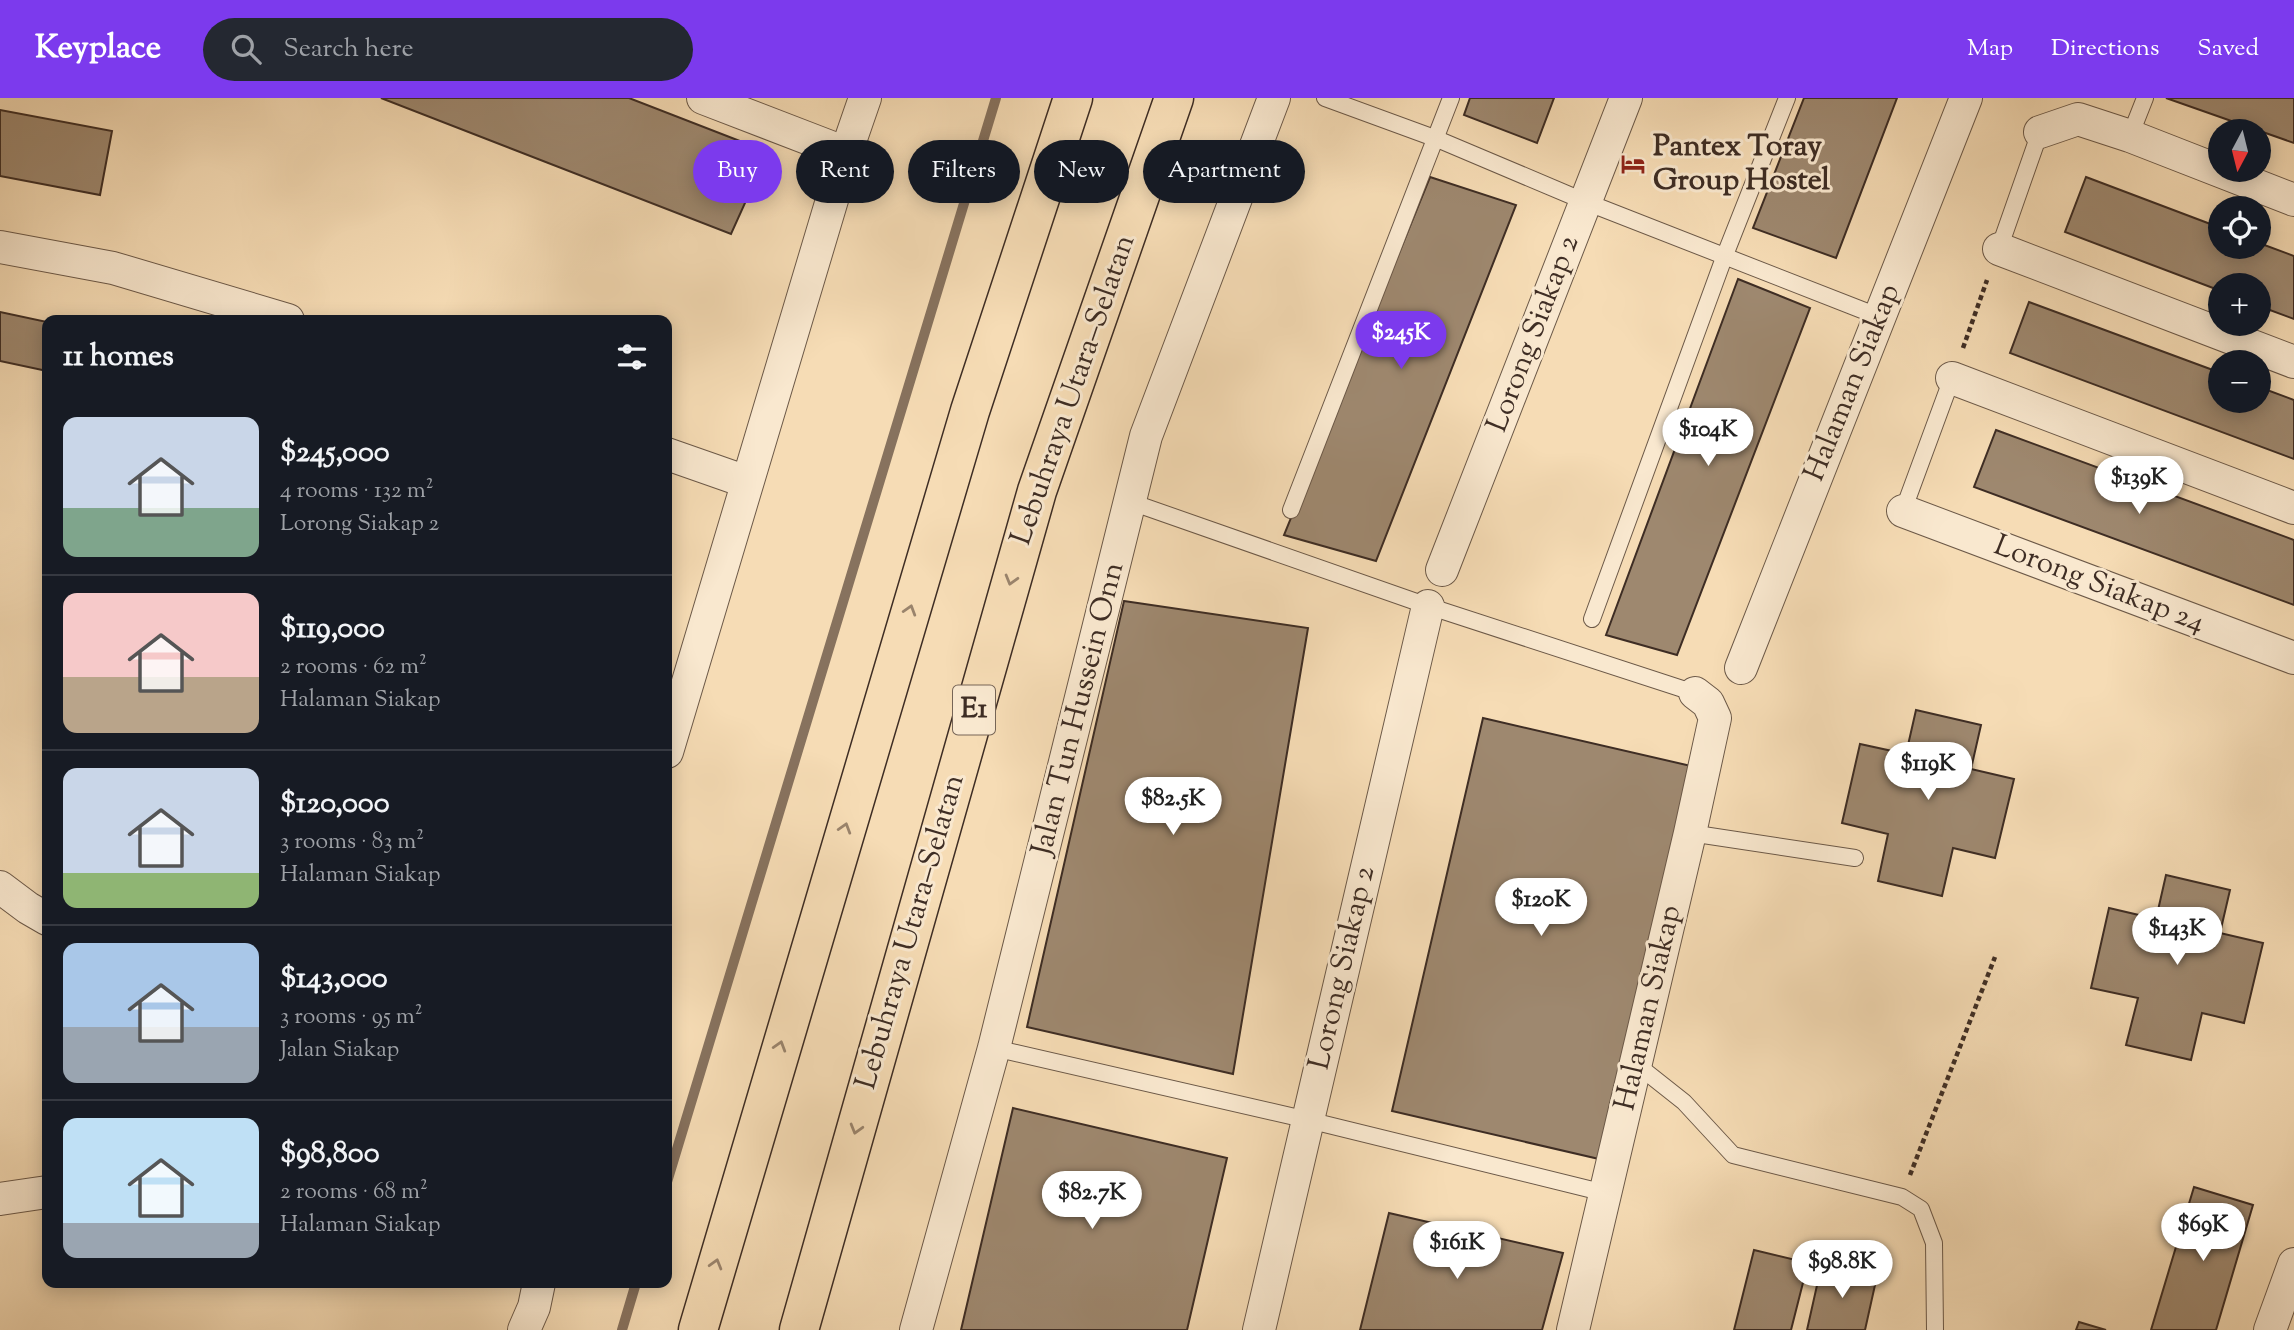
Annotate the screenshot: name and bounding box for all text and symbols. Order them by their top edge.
search box [203,18,693,81]
text: Keyplace [35,25,161,73]
icon: search [227,30,265,68]
text: Search here [283,31,414,68]
text: Map [1967,32,2013,66]
text: Directions [2051,32,2159,66]
text: Saved [2197,32,2259,66]
north arrow [2208,119,2272,182]
map controls [2208,119,2271,413]
place label: Pantex Toray Group Hostel [1653,126,1831,203]
chip: Buy [693,140,782,203]
chip: Rent [796,140,894,203]
chip: Filters [908,140,1020,203]
chip: New [1034,140,1129,203]
chip: Apartment [1143,140,1305,203]
hotel icon: Pantex Toray Group Hostel [1619,150,1647,178]
button: locate [2208,196,2271,259]
street label: Lebuhraya Utara–Selatan [1001,229,1147,551]
street label: Lorong Siakap 2 [1477,229,1591,439]
button: + [2208,273,2271,336]
street label: Halaman Siakap [1794,278,1912,488]
pin: $245K [1352,312,1450,371]
text: $245K [1371,317,1431,350]
text: 11 homes [63,336,174,379]
icon: filters [613,338,651,376]
button: − [2208,350,2271,413]
pin: $104K [1659,408,1757,468]
text: $104K [1678,414,1738,447]
text: $245,000 [280,432,390,475]
icon: home [119,445,203,529]
pin: $139K [2090,456,2188,516]
text: $139K [2111,462,2168,495]
text: 4 rooms · 132 m² [280,475,433,508]
text: Lorong Siakap 2 [280,508,439,541]
street label: Lorong Siakap 24 [1987,525,2211,645]
street label: Jalan Tun Hussein Onn [1021,558,1136,862]
one-way arrow [1005,574,1020,586]
one-way arrow [902,604,917,616]
text: $119,000 [280,608,385,651]
icon: home [119,621,203,705]
text: 2 rooms · 62 m² [280,651,427,684]
text: Halaman Siakap [280,684,440,717]
road number: E1 [953,686,995,734]
pin: $119K [1879,742,1977,802]
text: $119K [1900,748,1956,781]
street label: Lebuhraya Utara–Selatan [845,769,977,1095]
pin: $82.5K [1116,778,1230,837]
text: $120,000 [280,783,390,826]
text: $82.5K [1141,783,1205,816]
icon: home [119,796,203,880]
one-way arrow [837,822,852,834]
text: 3 rooms · 83 m² [280,826,424,859]
text: Halaman Siakap [280,859,440,892]
street label: Lorong Siakap 2 [1299,862,1387,1074]
pin: $120K [1492,878,1590,938]
text: $120K [1511,884,1571,917]
street label: Halaman Siakap [1605,901,1693,1115]
pin: $143K [2128,908,2226,967]
text: $143K [2148,913,2206,946]
text: $143,000 [280,958,388,1001]
icon: home [119,971,203,1055]
text: 3 rooms · 95 m² [280,1001,423,1034]
text: Jalan Siakap [280,1034,399,1067]
one-way arrow [772,1040,787,1052]
one-way arrow [849,1123,864,1135]
text: $98,800 [280,1133,380,1176]
icon: home [119,1146,203,1230]
pin: $82.7K [1035,1172,1149,1231]
text: 2 rooms · 68 m² [280,1176,428,1209]
text: $82.7K [1058,1177,1126,1210]
pin: $69K [2162,1204,2244,1263]
text: Halaman Siakap [280,1209,440,1242]
text: $69K [2177,1209,2229,1242]
pin: $161K [1408,1222,1506,1281]
text: $161K [1429,1227,1485,1260]
pin: $98.8K [1785,1240,1899,1300]
text: $98.8K [1808,1246,1876,1279]
one-way arrow [708,1258,722,1270]

